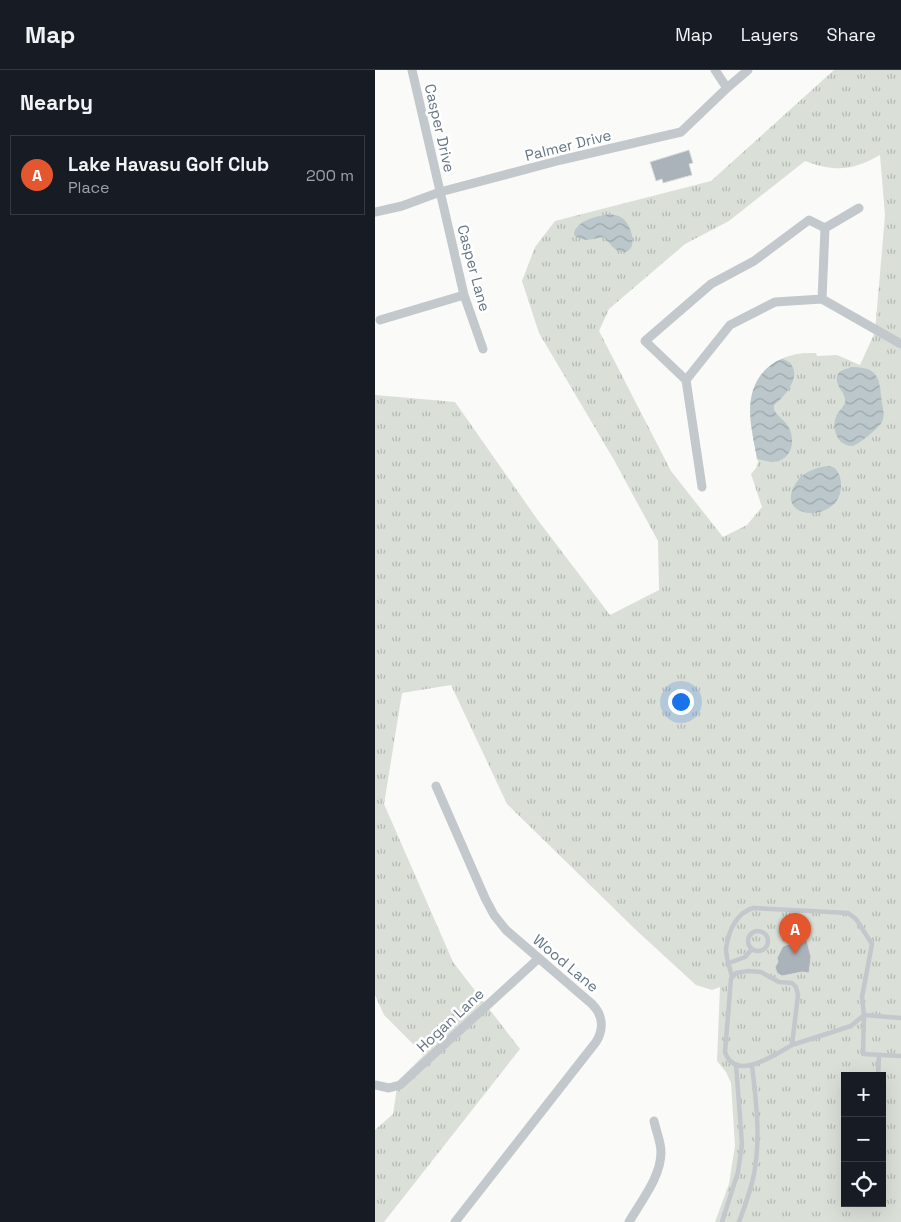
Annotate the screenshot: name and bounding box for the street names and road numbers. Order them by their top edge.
street label: Casper Drive [421,82,459,174]
street label: Palmer Drive [523,125,613,165]
street label: Casper Lane [453,223,495,314]
street label: Wood Lane [529,930,603,996]
street label: Hogan Lane [412,984,488,1056]

